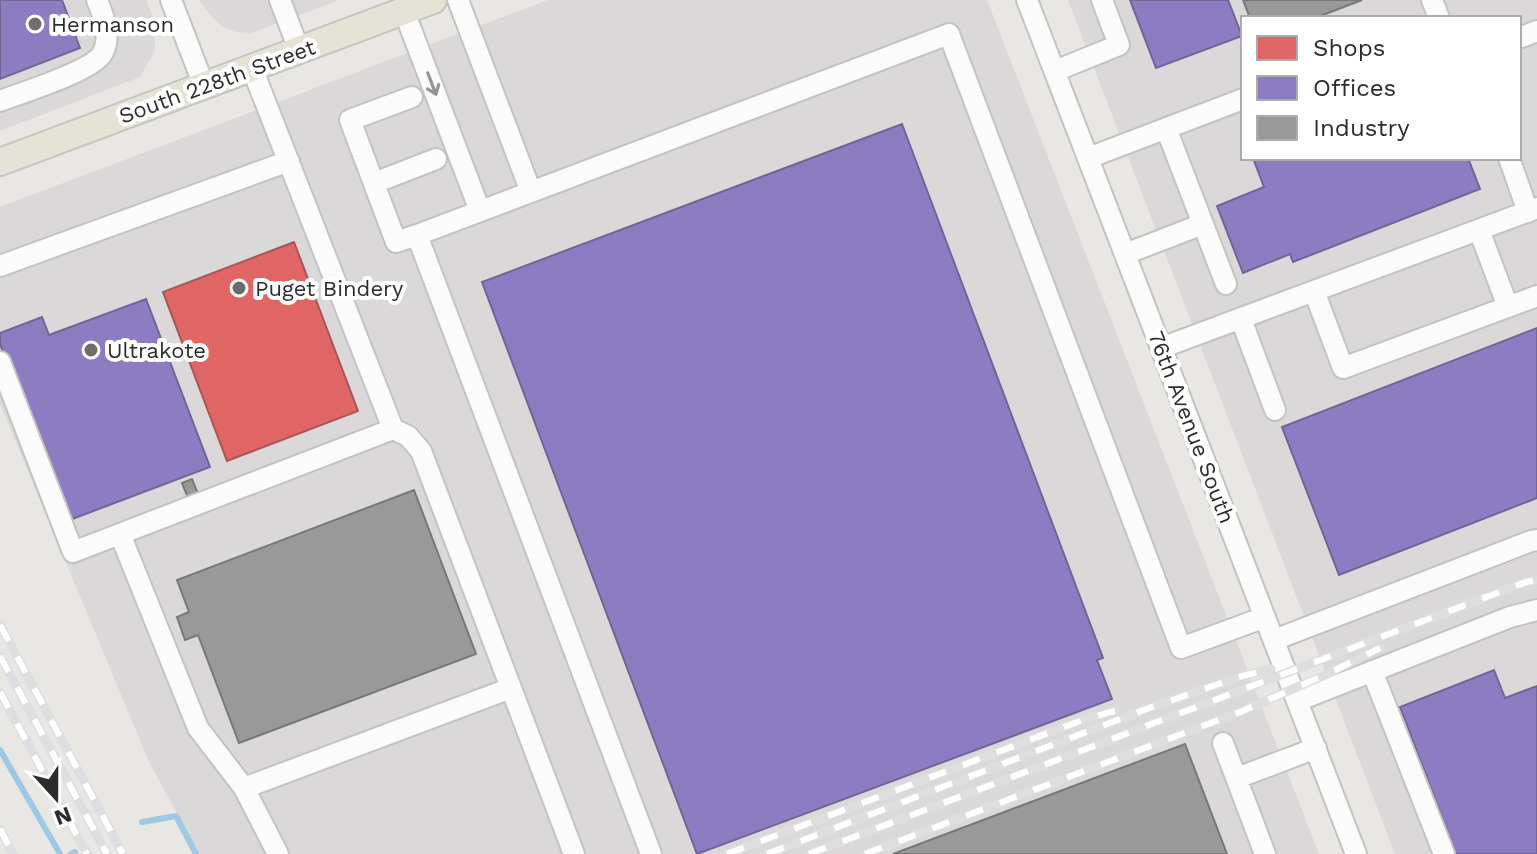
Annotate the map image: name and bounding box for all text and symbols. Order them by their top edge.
place label: Hermanson [51,12,174,37]
marker: Hermanson [26,15,44,33]
legend [1241,16,1521,160]
street label: South 228th Street [116,34,319,129]
text: Shops [1313,34,1385,62]
one-way arrow [426,71,440,96]
text: Offices [1313,74,1396,102]
text: Industry [1313,114,1410,142]
place label: Puget Bindery [255,276,404,301]
marker: Puget Bindery [230,279,248,297]
street label: 76th Avenue South [1143,328,1240,527]
place label: Ultrakote [107,338,206,363]
marker: Ultrakote [82,341,100,359]
north arrow [16,758,96,838]
text: N [51,802,75,831]

